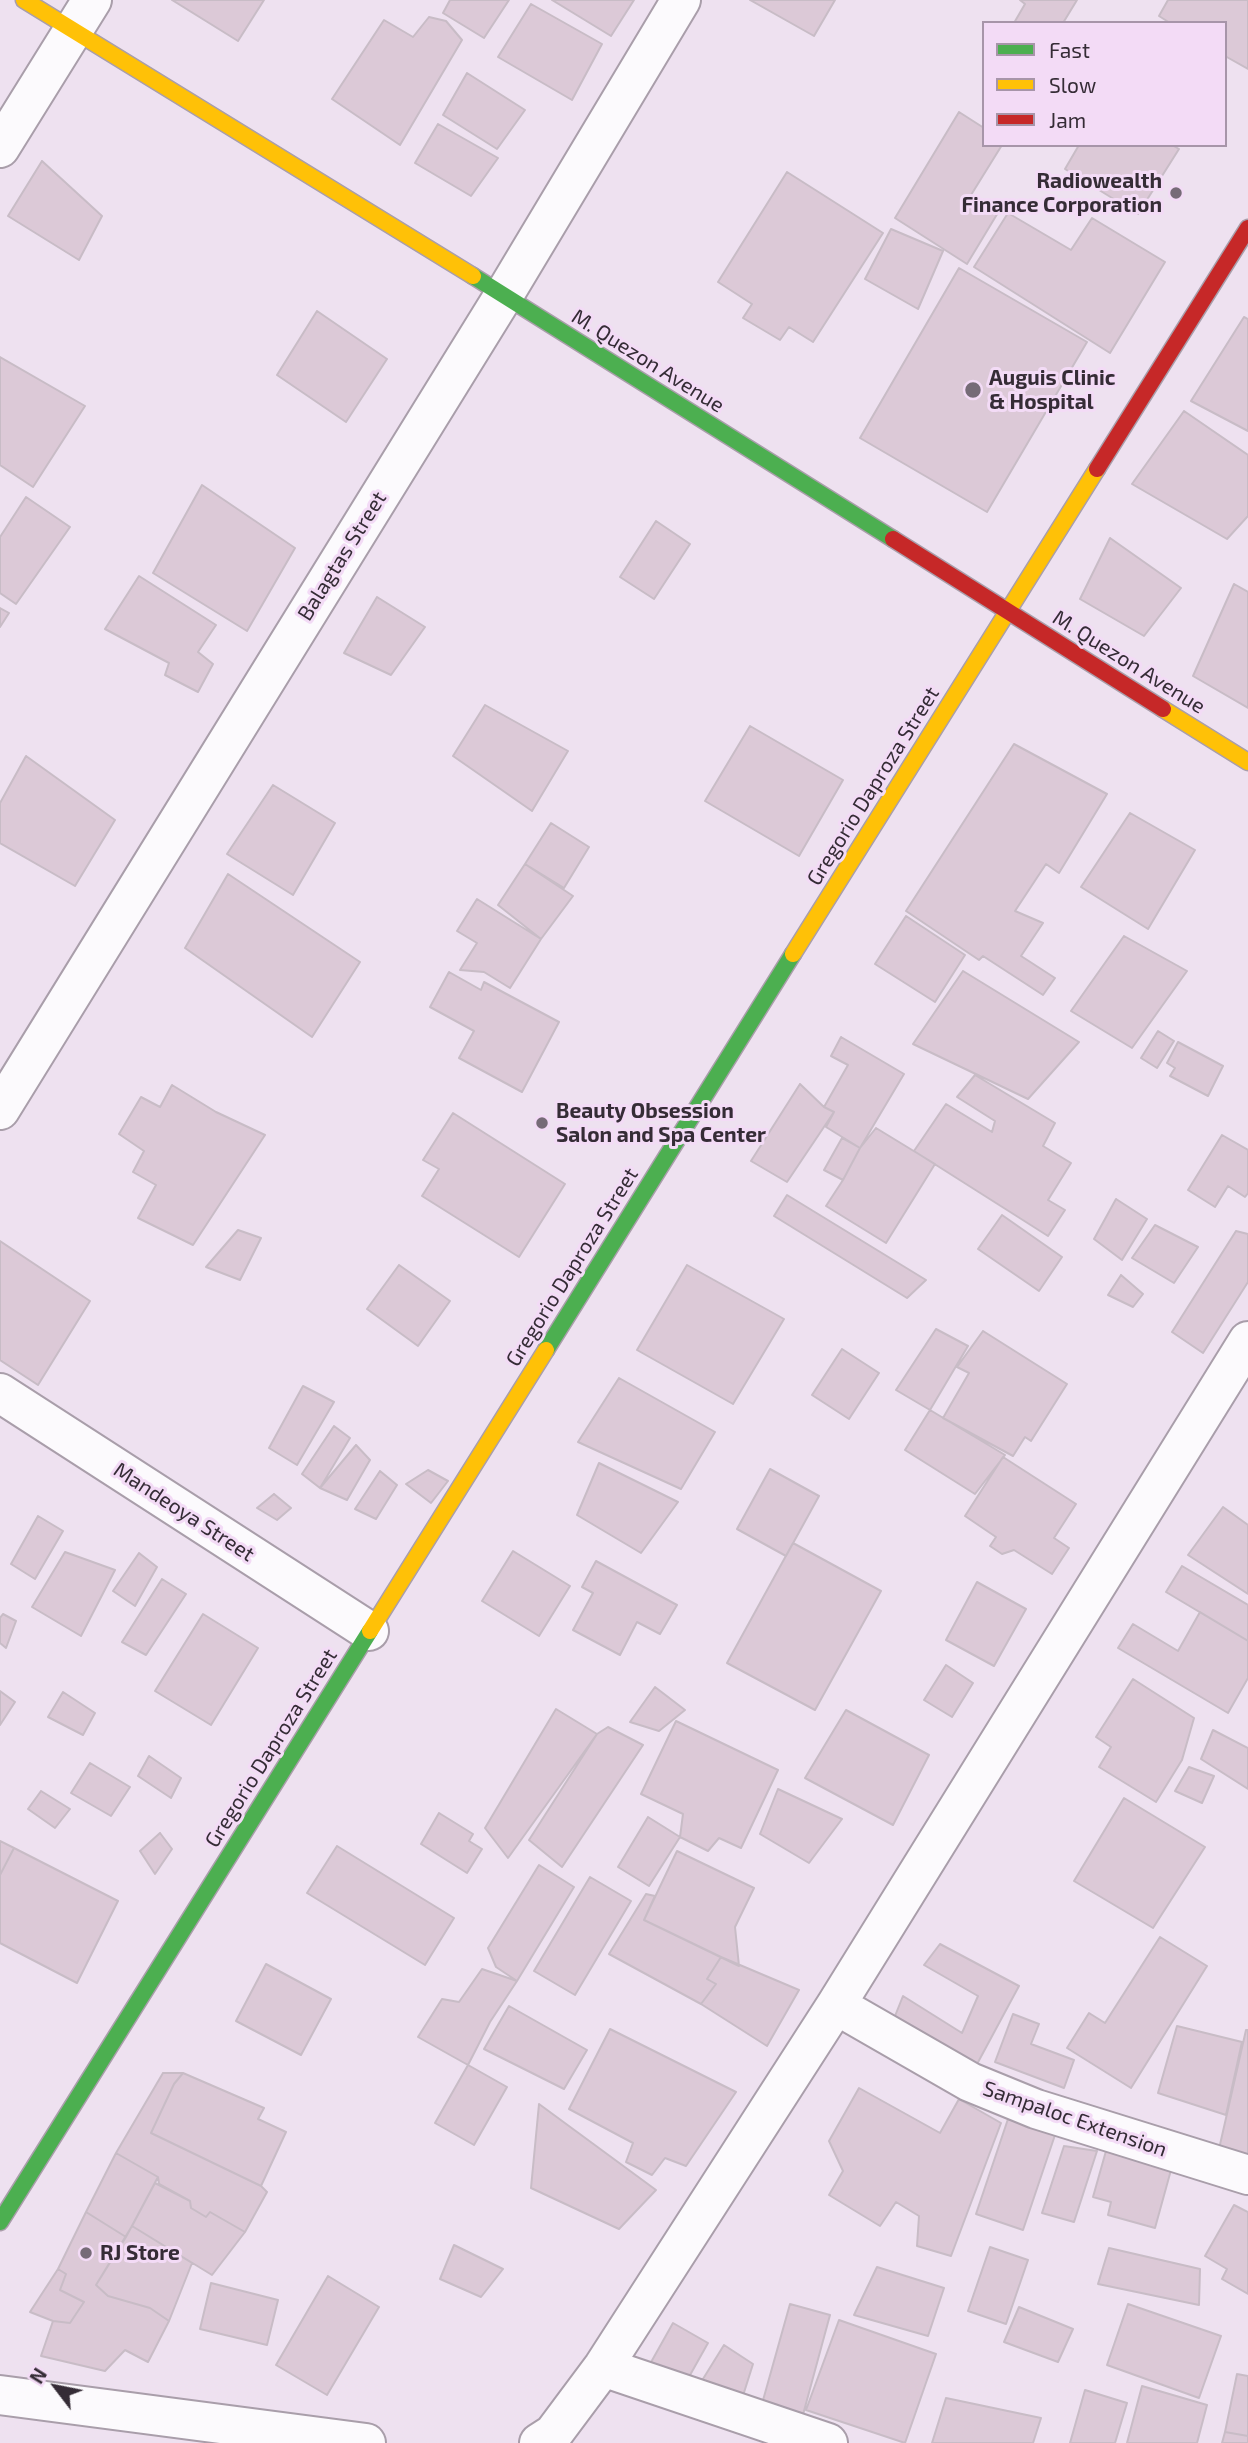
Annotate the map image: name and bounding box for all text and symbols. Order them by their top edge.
legend [982,21,1227,147]
text: Fast [1049,37,1090,62]
text: Slow [1049,72,1096,97]
text: Jam [1049,107,1086,132]
place label: Radiowealth Finance Corporation [961,168,1162,218]
marker: Radiowealth Finance Corporation [1168,185,1184,201]
street label: M. Quezon Avenue [567,304,729,418]
place label: Auguis Clinic & Hospital [989,365,1115,415]
marker: Auguis Clinic & Hospital [963,380,983,400]
street label: Balagtas Street [292,487,392,625]
street label: M. Quezon Avenue [1048,605,1210,719]
street label: Gregorio Daproza Street [802,682,944,890]
place label: Beauty Obsession Salon and Spa Center [556,1098,766,1148]
marker: Beauty Obsession Salon and Spa Center [534,1115,550,1131]
street label: Gregorio Daproza Street [501,1163,643,1371]
street label: Mandeoya Street [109,1457,259,1567]
street label: Gregorio Daproza Street [200,1644,342,1852]
street label: Sampaloc Extension [980,2076,1170,2162]
place label: RJ Store [100,2240,180,2266]
marker: RJ Store [78,2245,94,2261]
north arrow [21,2352,91,2422]
text: N [24,2364,51,2388]

